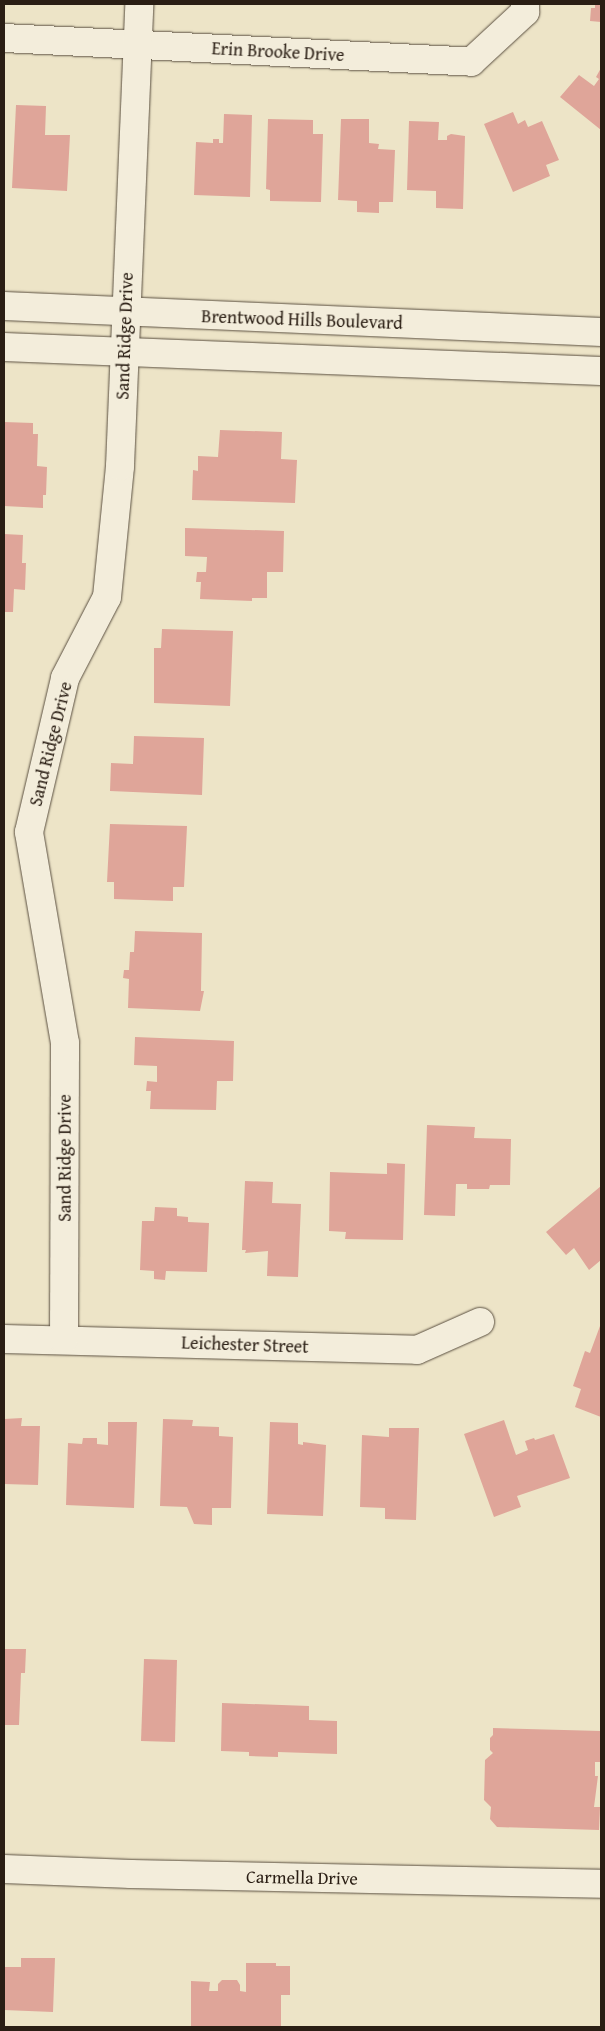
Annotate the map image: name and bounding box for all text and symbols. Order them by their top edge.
street label: Erin Brooke Drive [211,38,345,66]
street label: Sand Ridge Drive [112,272,138,400]
street label: Brentwood Hills Boulevard [201,306,403,334]
street label: Sand Ridge Drive [25,679,77,809]
street label: Sand Ridge Drive [54,1094,76,1222]
street label: Leichester Street [181,1332,309,1358]
street label: Carmella Drive [246,1866,358,1890]

